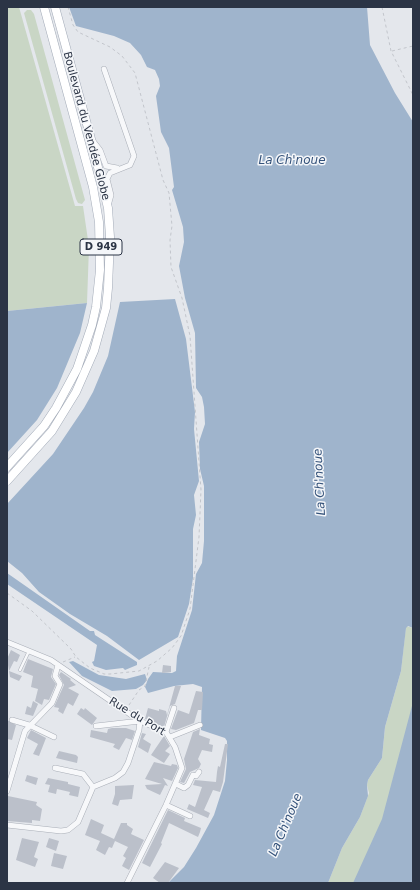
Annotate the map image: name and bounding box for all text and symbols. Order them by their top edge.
street label: Boulevard du Vendée Globe [60,50,112,202]
water label: La Ch'noue [258,154,326,168]
road number: D 949 [80,239,122,255]
water label: La Ch'noue [311,448,329,516]
street label: Rue du Port [106,695,168,739]
water label: La Ch'noue [266,791,306,859]

